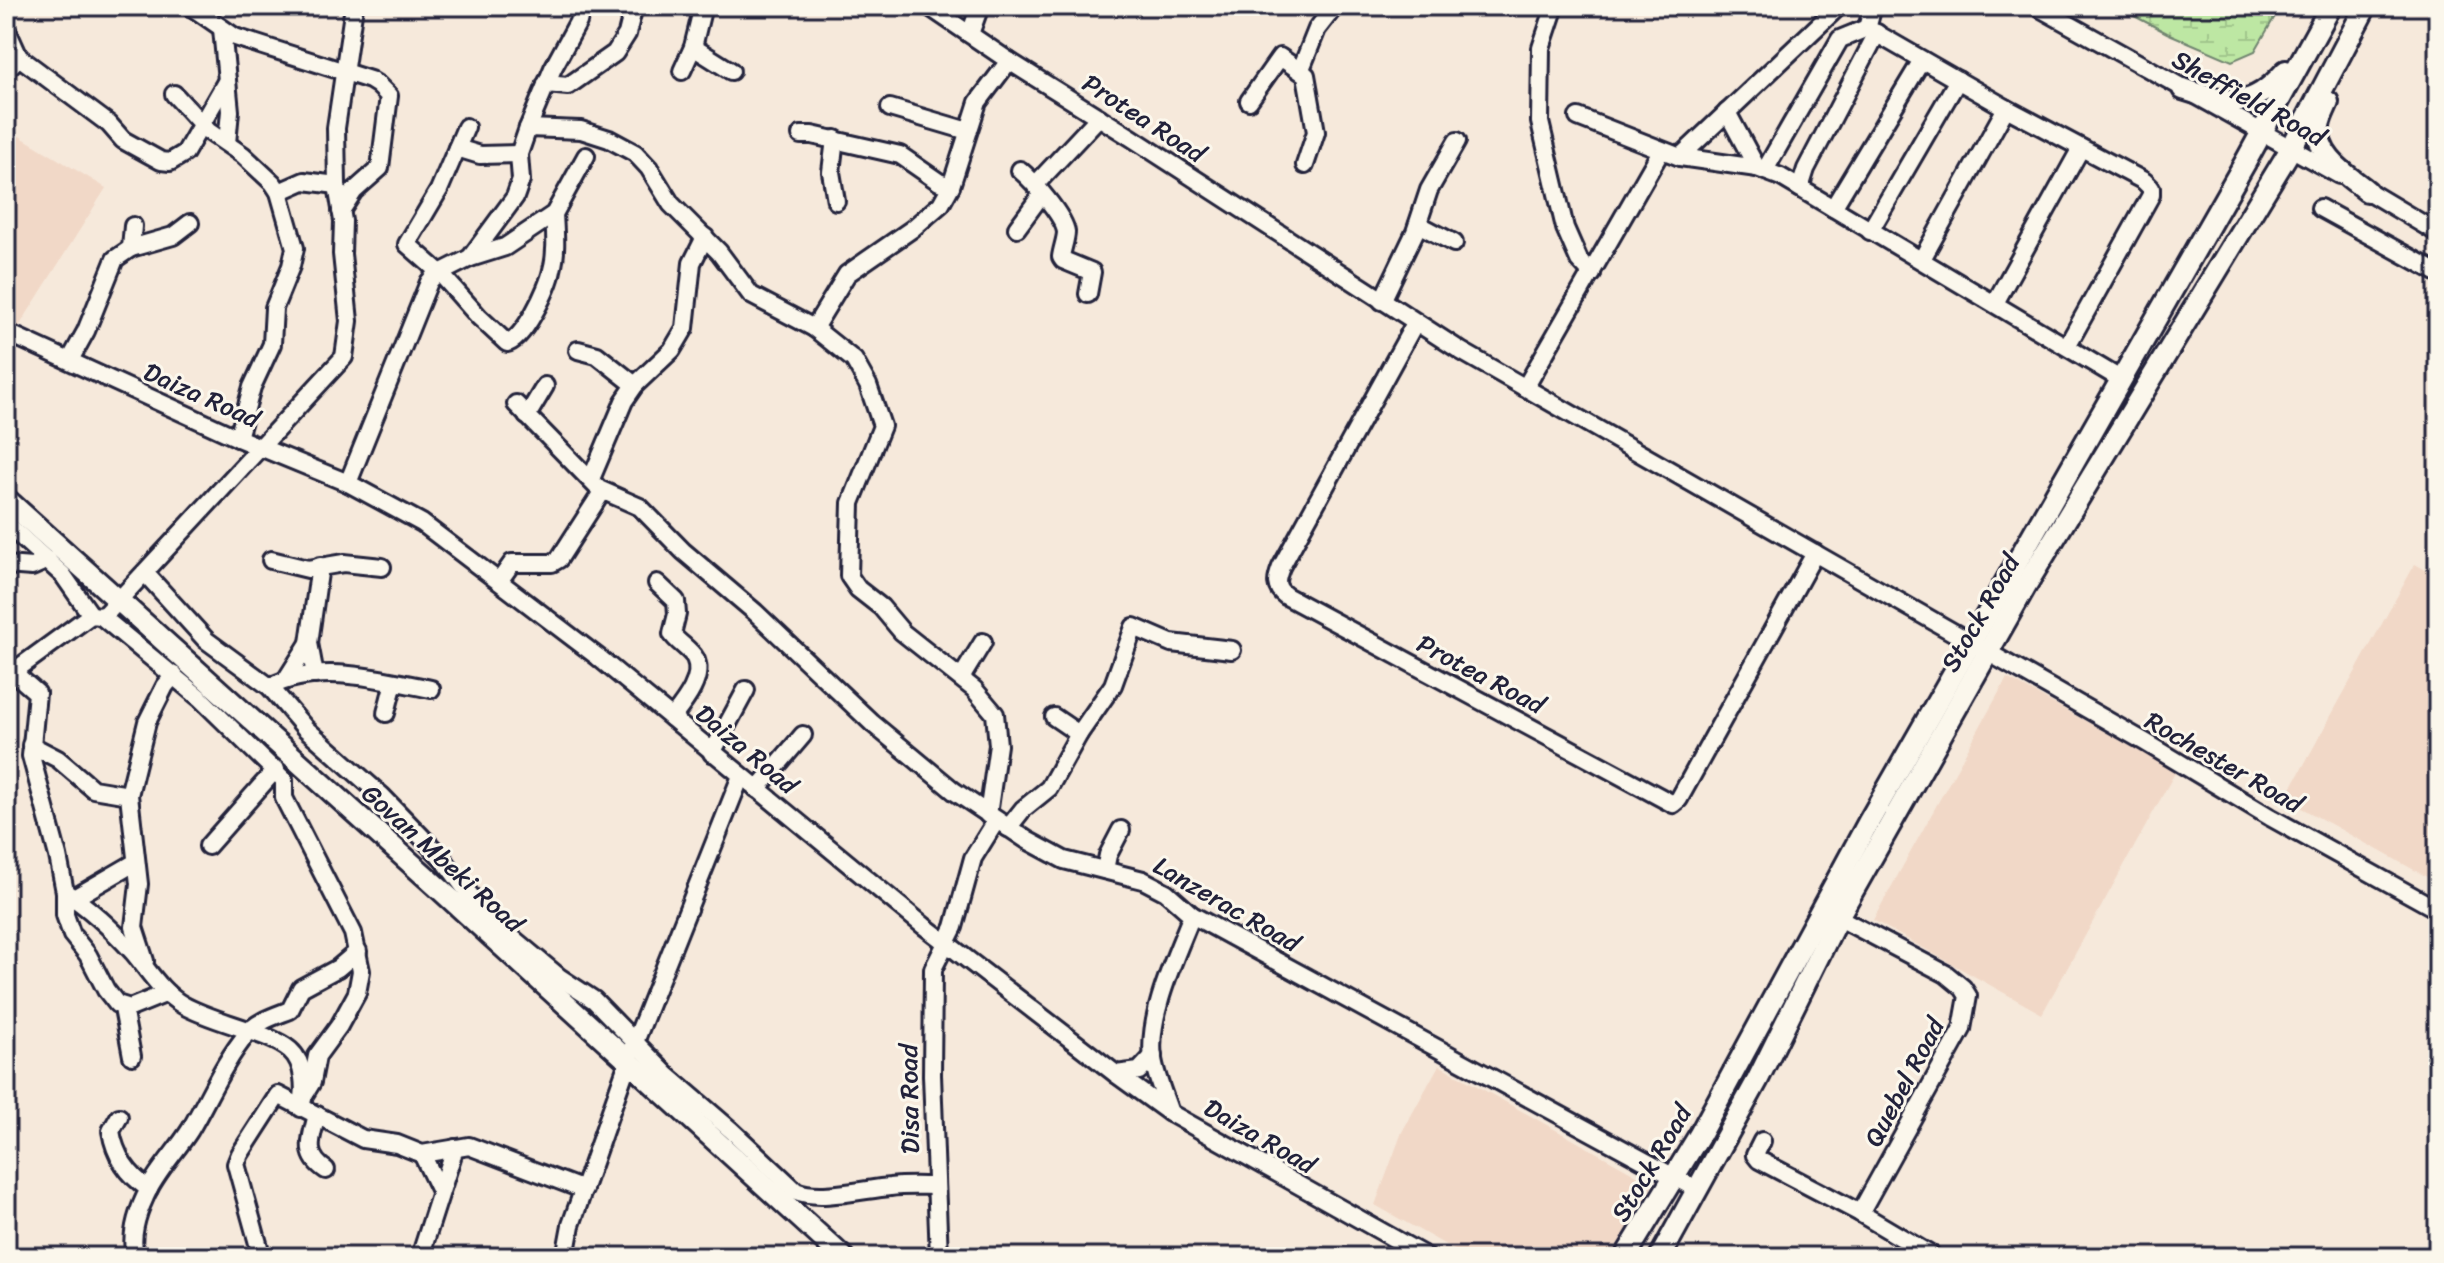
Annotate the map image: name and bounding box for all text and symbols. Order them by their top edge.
street label: Sheffield Road [2163,37,2337,160]
street label: Protea Road [1073,61,1217,177]
street label: Daiza Road [136,349,270,442]
street label: Stock Road [1928,543,2034,681]
street label: Protea Road [1408,621,1556,728]
street label: Daiza Road [685,692,811,808]
street label: Rochester Road [2136,698,2314,827]
street label: Govan Mbeki Road [351,772,537,946]
street label: Lanzerac Road [1144,843,1311,966]
street label: Quebel Road [1851,1007,1958,1155]
street label: Disa Road [885,1041,933,1154]
street label: Daiza Road [1195,1085,1327,1188]
street label: Stock Road [1598,1093,1705,1231]

